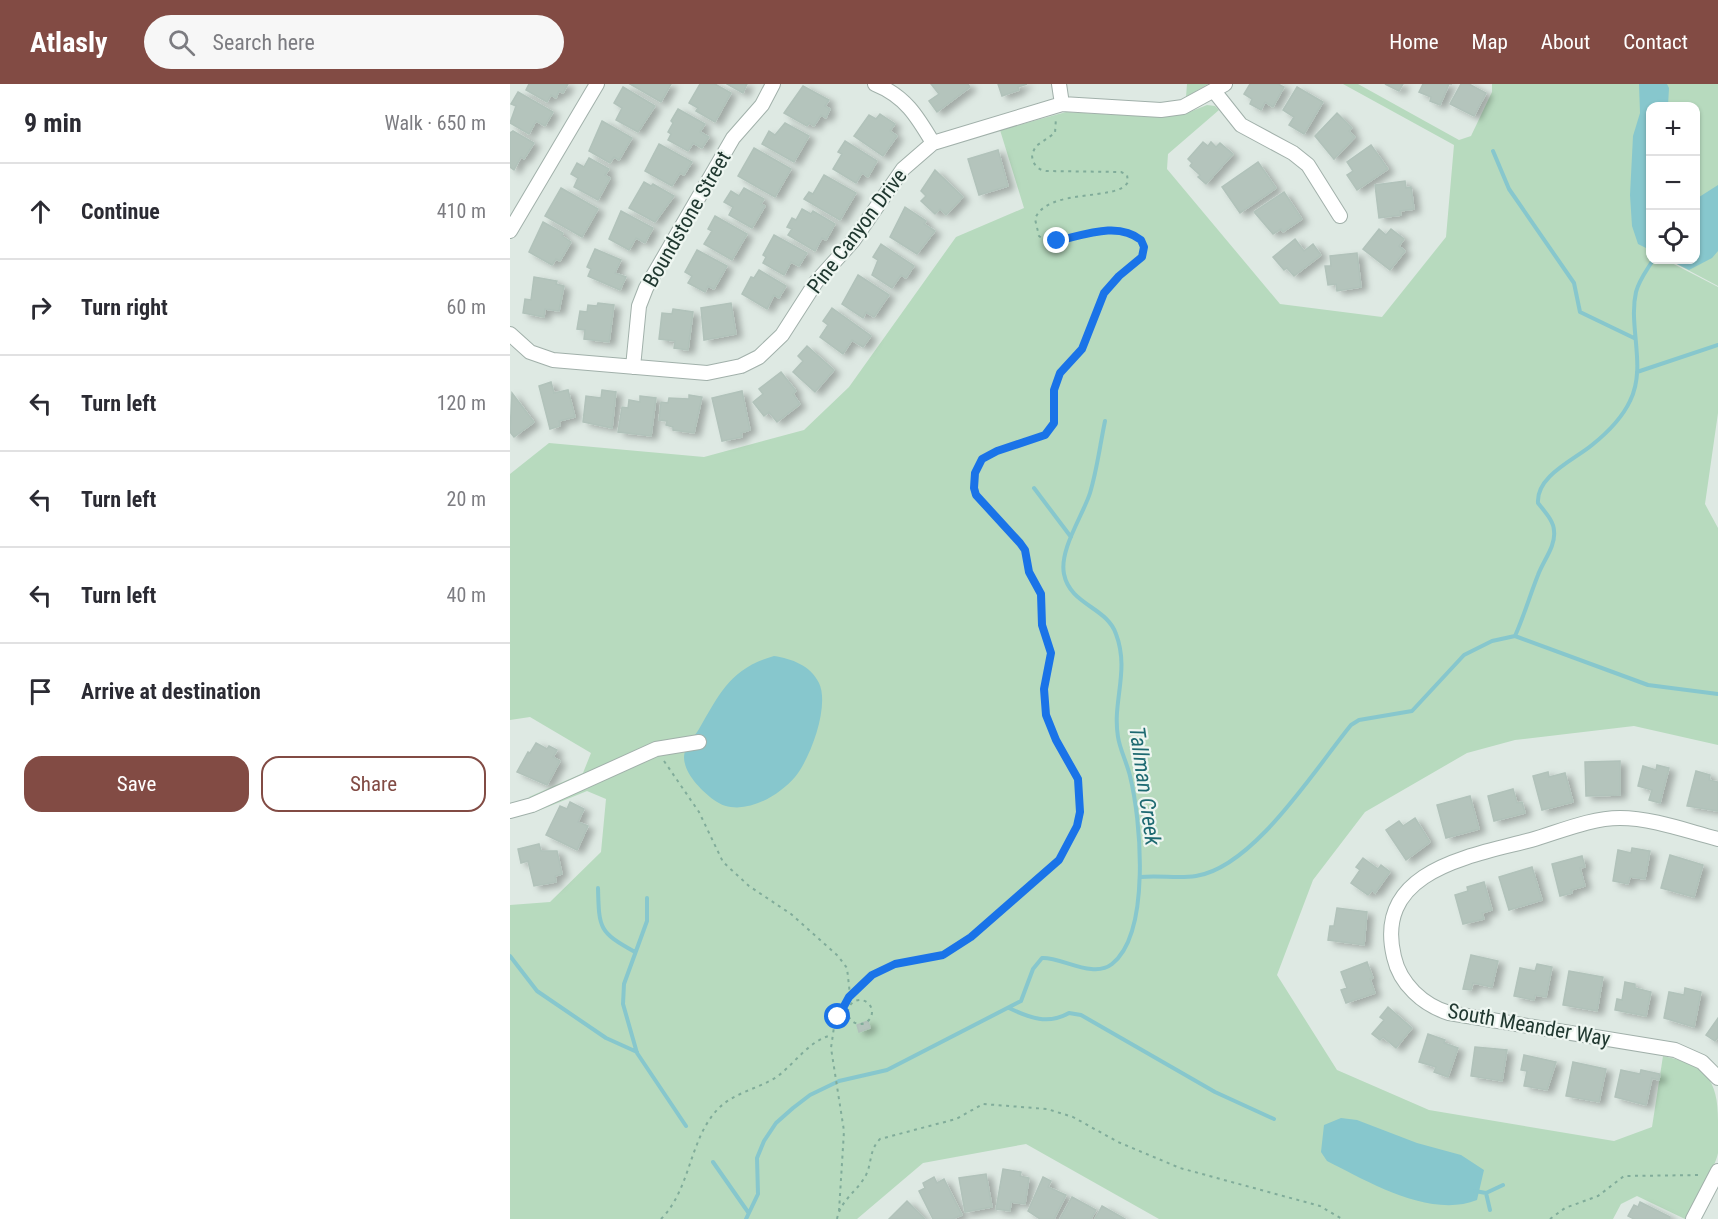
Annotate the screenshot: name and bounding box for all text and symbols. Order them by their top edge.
search box [144,15,564,69]
text: Atlasly [30,26,108,59]
icon: search [165,26,198,59]
text: Search here [213,30,315,55]
text: Home [1389,30,1439,54]
text: Map [1472,30,1508,54]
text: About [1541,30,1590,54]
text: Contact [1623,30,1688,54]
map controls [1646,102,1700,264]
button: + [1646,102,1700,156]
text: 9 min [24,108,82,138]
text: Walk · 650 m [385,111,486,135]
street label: Boundstone Street [638,147,736,291]
button: − [1646,156,1700,210]
street label: Pine Canyon Drive [802,164,912,298]
icon: ahead [24,195,57,228]
text: Continue [81,199,160,224]
text: 410 m [437,199,486,223]
button: locate [1646,210,1700,264]
route end [1043,227,1069,253]
icon: right [24,291,57,324]
text: Turn right [81,295,168,320]
text: 60 m [447,295,486,319]
icon: left [24,387,57,420]
text: Turn left [81,391,156,416]
text: 120 m [437,391,486,415]
icon: left [24,483,57,516]
text: Turn left [81,487,156,512]
text: 20 m [447,487,486,511]
icon: left [24,579,57,612]
text: Turn left [81,583,156,608]
text: 40 m [447,583,486,607]
icon: arrive [24,675,57,708]
text: Arrive at destination [81,679,261,704]
water label: Tallman Creek [1124,725,1166,847]
button: Save [24,756,249,812]
button: Share [261,756,486,812]
street label: South Meander Way [1446,999,1612,1051]
route start [824,1003,850,1029]

